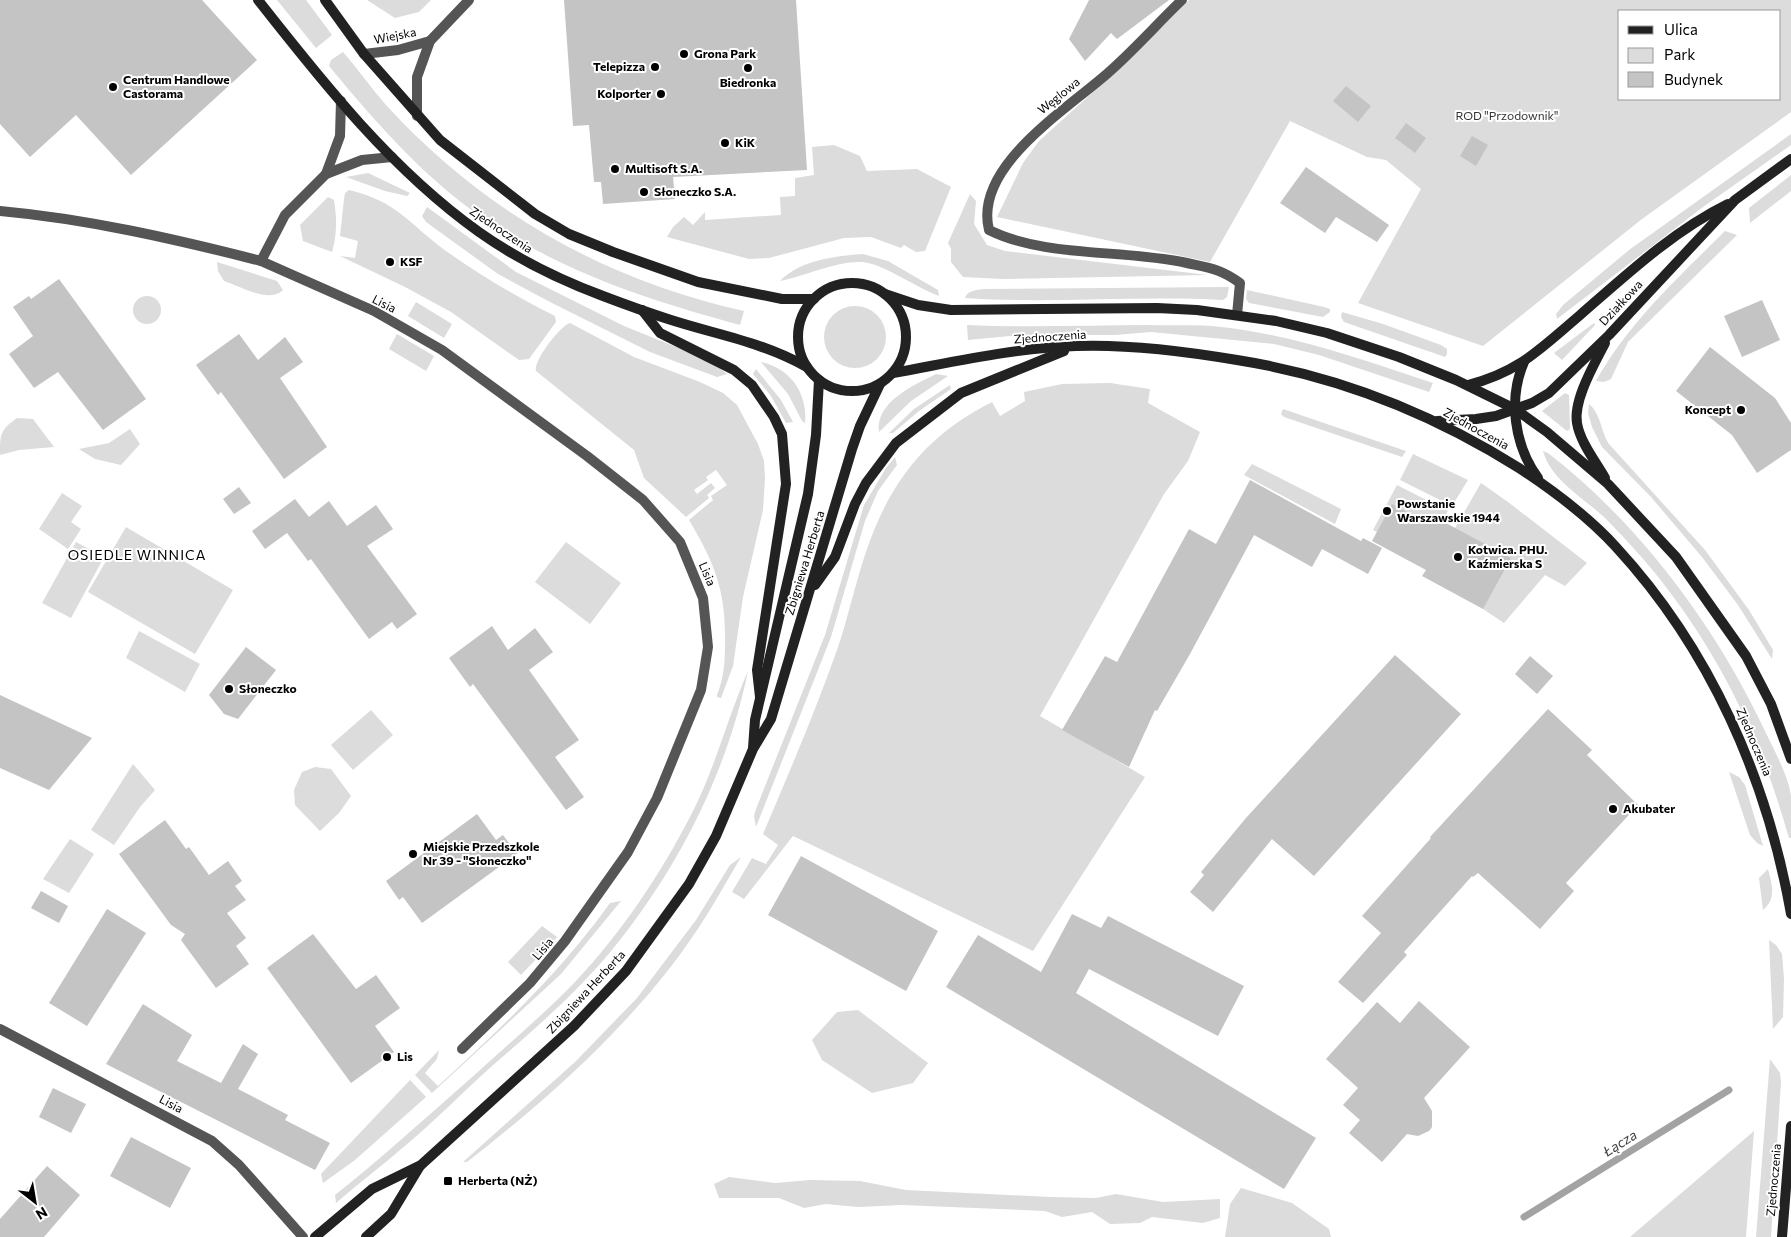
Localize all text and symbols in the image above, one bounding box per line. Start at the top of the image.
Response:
legend [1618,10,1781,100]
text: Ulica [1664,20,1698,38]
street label: Wiejska [372,24,417,46]
text: Park [1664,45,1695,63]
place label: Grona Park [694,46,756,60]
marker: Grona Park [678,48,690,60]
place label: Telepizza [593,59,645,73]
marker: Telepizza [649,61,661,73]
marker: Biedronka [742,62,754,74]
text: Budynek [1664,70,1723,88]
place label: Centrum Handlowe Castorama [123,72,230,100]
street label: Węglowa [1035,74,1082,116]
place label: Biedronka [720,75,776,89]
marker: Centrum Handlowe Castorama [107,81,119,93]
place label: Kolporter [597,86,651,100]
marker: Kolporter [655,88,667,100]
park label: ROD "Przodownik" [1455,108,1559,122]
place label: KiK [735,135,756,149]
marker: KiK [719,137,731,149]
place label: Multisoft S.A. [625,161,702,175]
marker: Multisoft S.A. [609,163,621,175]
place label: Słoneczko S.A. [654,184,736,198]
marker: Słoneczko S.A. [638,186,650,198]
street label: Zjednoczenia [467,203,536,255]
place label: KSF [400,254,423,268]
marker: KSF [384,256,396,268]
street label: Działkowa [1596,277,1645,328]
street label: Lisia [370,291,399,315]
street label: Zjednoczenia [1013,326,1087,346]
place label: Koncept [1685,402,1731,416]
street label: Zjednoczenia [1441,404,1512,452]
marker: Koncept [1735,404,1747,416]
place label: Powstanie Warszawskie 1944 [1397,496,1500,524]
marker: Powstanie Warszawskie 1944 [1381,505,1393,517]
street label: Zbigniewa Herberta [781,509,827,617]
place label: Kotwica. PHU. Kaźmierska S [1468,542,1547,570]
district label: OSIEDLE WINNICA [68,546,206,563]
marker: Kotwica. PHU. Kaźmierska S [1452,551,1464,563]
street label: Lisia [697,559,719,588]
place label: Słoneczko [239,681,297,695]
marker: Słoneczko [223,683,235,695]
street label: Zjednoczenia [1734,705,1776,778]
place label: Akubater [1623,801,1675,815]
marker: Akubater [1607,803,1619,815]
place label: Miejskie Przedszkole Nr 39 - "Słoneczko" [423,839,539,867]
marker: Miejskie Przedszkole Nr 39 - "Słoneczko" [407,848,419,860]
street label: Lisia [529,934,556,962]
street label: Zbigniewa Herberta [543,947,627,1036]
place label: Lis [397,1049,413,1063]
marker: Lis [381,1051,393,1063]
street label: Lisia [157,1091,186,1115]
water label: Łącza [1600,1126,1640,1159]
street label: Zjednoczenia [1763,1143,1783,1217]
place label: Herberta (NŻ) [458,1173,538,1187]
marker: Herberta (NŻ) [442,1175,454,1187]
north arrow [10,1177,60,1227]
text: N [33,1204,51,1224]

